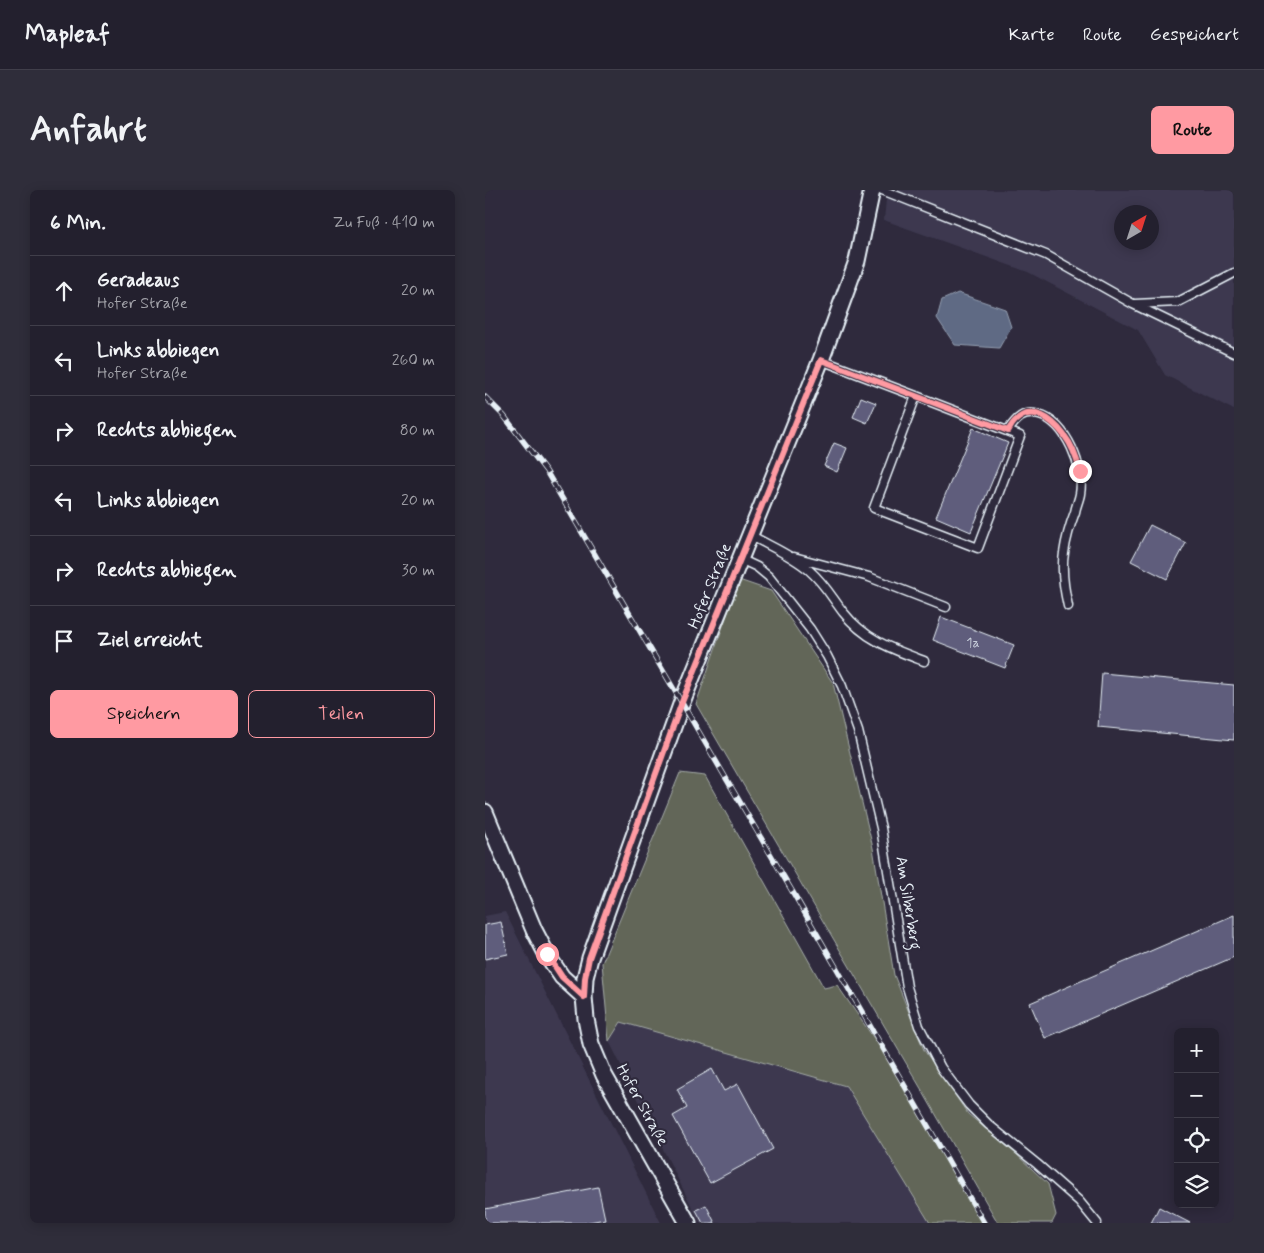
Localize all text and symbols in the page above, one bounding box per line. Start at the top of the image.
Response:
text: Mapleaf [25,19,110,50]
text: Karte [1009,23,1055,47]
text: Route [1083,23,1122,47]
text: Gespeichert [1150,23,1239,47]
button: Route [1151,106,1234,154]
text: Anfahrt [30,107,147,153]
north arrow [1114,205,1159,250]
text: 6 Min. [50,209,106,237]
text: Zu Fuß · 410 m [333,212,435,233]
text: Geradeaus [97,268,179,293]
icon: ahead [50,277,78,305]
text: 20 m [401,280,435,301]
text: Hofer Straße [97,293,188,314]
text: Links abbiegen [97,338,219,363]
icon: left [50,347,78,375]
text: 260 m [392,350,435,371]
text: Hofer Straße [97,363,188,384]
icon: right [50,417,78,445]
text: Rechts abbiegen [97,418,236,443]
text: 80 m [400,420,435,441]
route end [1069,460,1092,483]
icon: left [50,487,78,515]
text: Links abbiegen [97,488,219,513]
text: 20 m [401,490,435,511]
street label: Hofer Straße [683,540,737,632]
icon: right [50,557,78,585]
text: Rechts abbiegen [97,558,236,583]
text: 30 m [402,560,435,581]
icon: arrive [50,627,78,655]
text: Ziel erreicht [97,628,202,653]
house number: 1a [966,634,980,652]
button: Speichern [50,690,238,738]
button: Teilen [248,690,435,738]
street label: Am Silberberg [889,855,926,951]
route start [536,943,559,966]
map controls [1174,1028,1219,1208]
button: + [1174,1028,1219,1073]
street label: Hofer Straße [611,1060,673,1150]
button: − [1174,1073,1219,1118]
button: locate [1174,1118,1219,1163]
button: layers [1174,1163,1219,1208]

